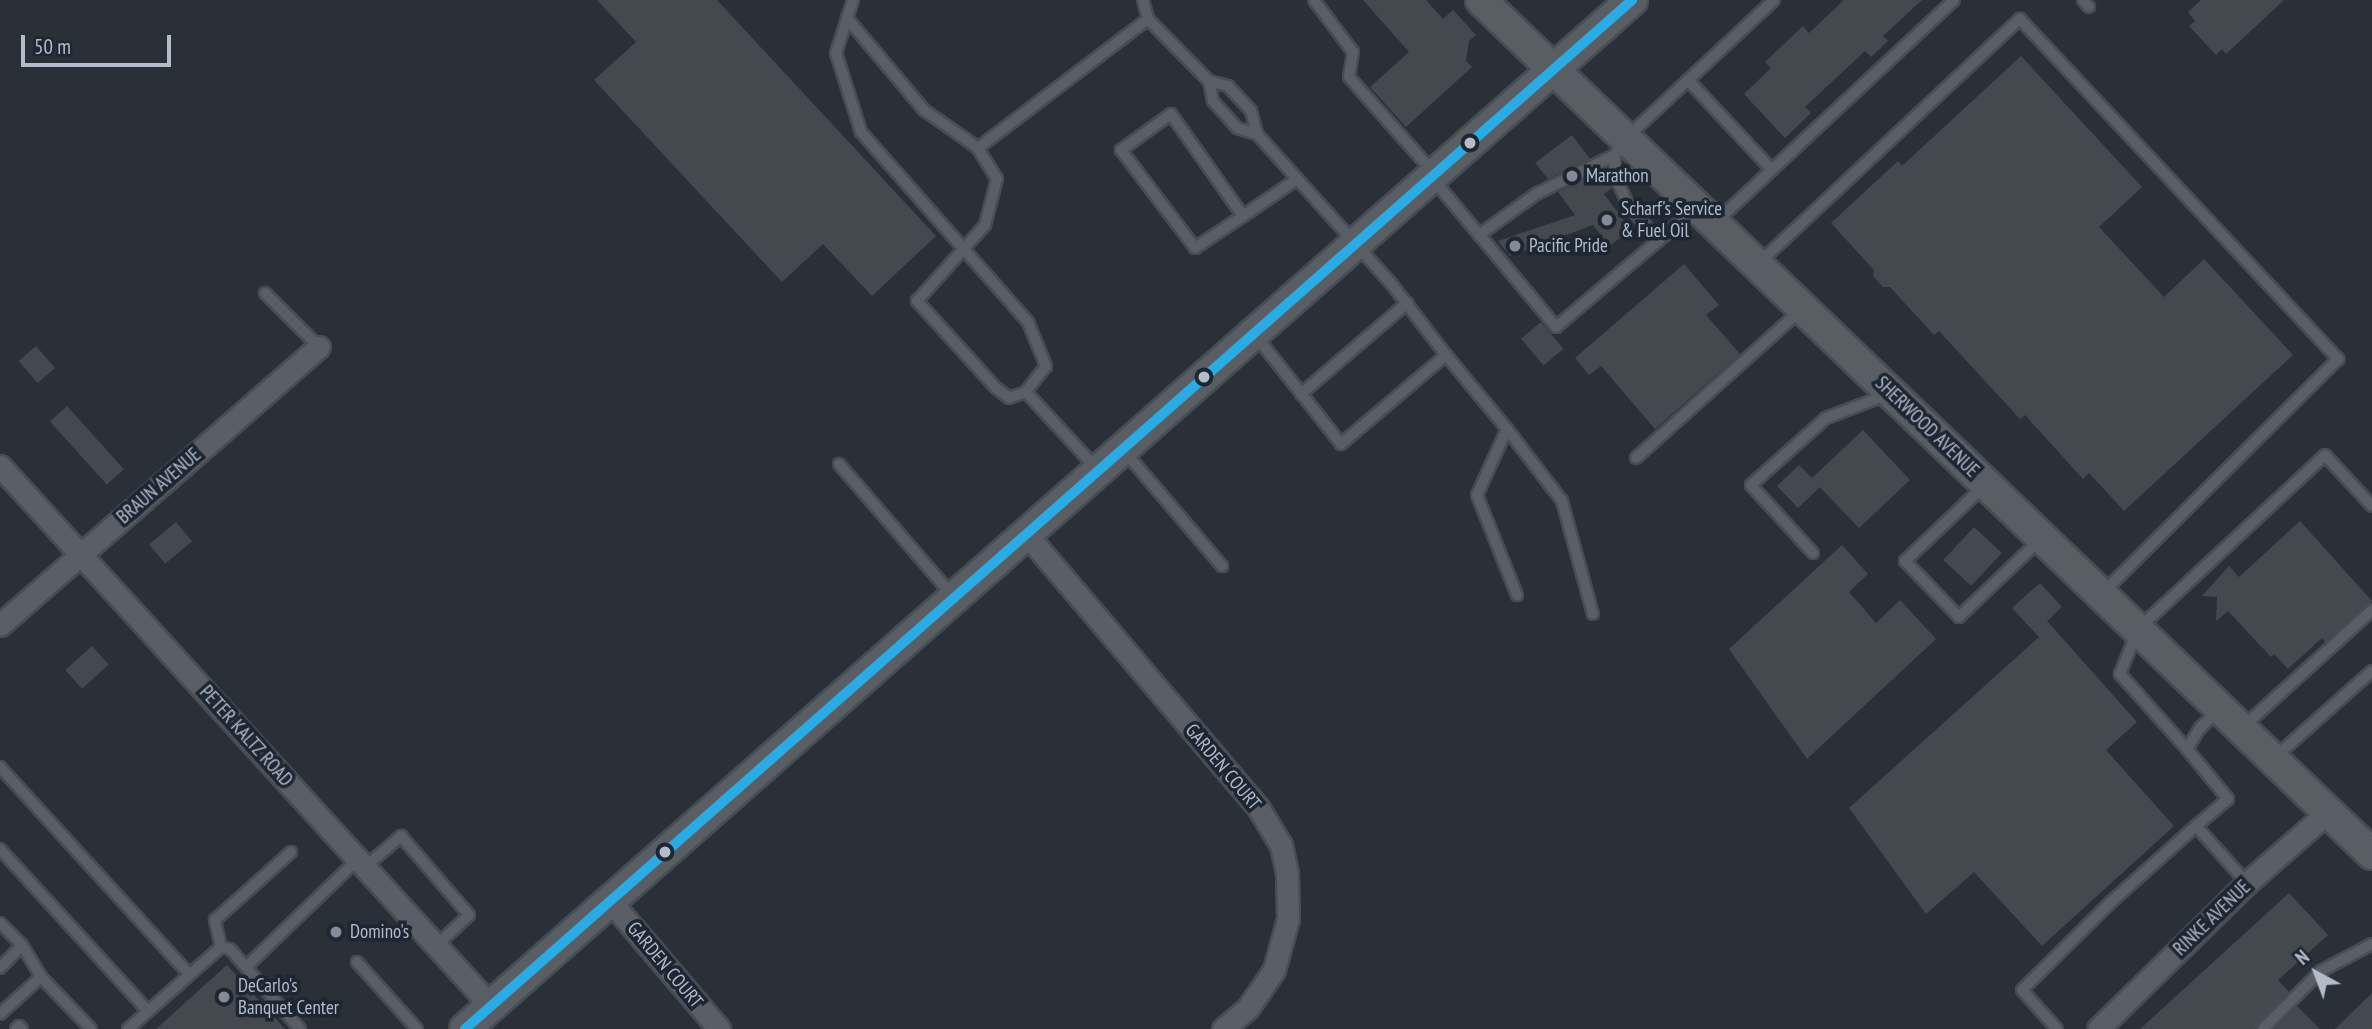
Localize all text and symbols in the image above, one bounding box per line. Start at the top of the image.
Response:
scale bar [24,21,175,65]
text: 50 m [34,33,71,60]
unlabelled marker [1463,136,1477,150]
place label: Marathon [1586,165,1649,187]
marker: Marathon [1564,168,1580,184]
place label: Scharf's Service & Fuel Oil [1621,198,1722,242]
marker: Scharf's Service & Fuel Oil [1599,212,1615,228]
place label: Pacific Pride [1529,235,1608,257]
marker: Pacific Pride [1507,238,1523,254]
unlabelled marker [1197,370,1211,384]
street label: SHERWOOD AVENUE [1870,372,1984,482]
street label: BRAUN AVENUE [112,443,206,529]
street label: PETER KALTZ ROAD [195,681,297,791]
street label: GARDEN COURT [1180,719,1266,815]
unlabelled marker [658,845,672,859]
street label: RINKE AVENUE [2169,875,2255,961]
street label: GARDEN COURT [622,917,708,1013]
place label: Domino's [350,921,409,943]
marker: Domino's [328,924,344,940]
north arrow [2281,938,2351,1008]
text: N [2290,945,2314,970]
place label: DeCarlo's Banquet Center [238,975,339,1019]
marker: DeCarlo's Banquet Center [216,989,232,1005]

